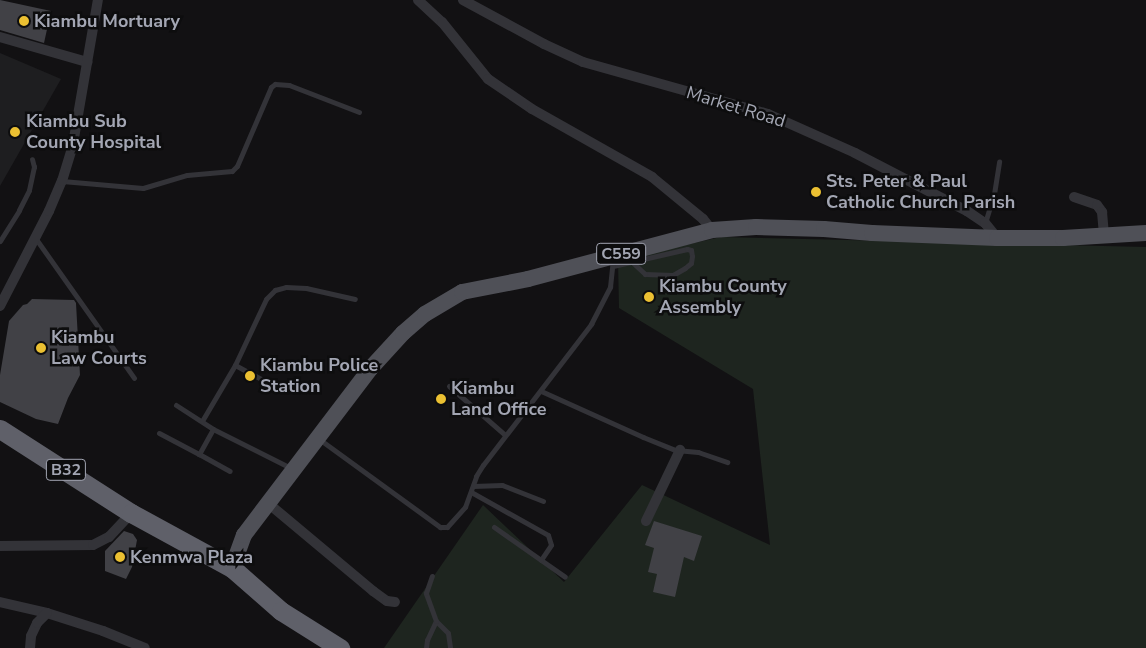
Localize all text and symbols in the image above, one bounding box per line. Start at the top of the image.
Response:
place label: Kiambu Mortuary [34,10,180,32]
marker: Kiambu Mortuary [18,15,30,27]
street label: Market Road [684,82,788,132]
place label: Kiambu Sub County Hospital [26,111,161,154]
marker: Kiambu Sub County Hospital [8,125,22,139]
place label: Sts. Peter & Paul Catholic Church Parish [826,171,1015,213]
marker: Sts. Peter & Paul Catholic Church Parish [810,186,822,198]
road number: C559 [596,240,646,268]
place label: Kiambu County Assembly [659,276,787,318]
marker: Kiambu County Assembly [643,291,655,303]
place label: Kiambu Law Courts [51,327,147,369]
marker: Kiambu Law Courts [35,342,47,354]
place label: Kiambu Police Station [260,355,378,398]
marker: Kiambu Police Station [244,370,256,382]
place label: Kiambu Land Office [451,378,546,420]
marker: Kiambu Land Office [435,393,447,405]
road number: B32 [45,456,87,484]
place label: Kenmwa Plaza [130,546,253,568]
marker: Kenmwa Plaza [114,551,126,563]

